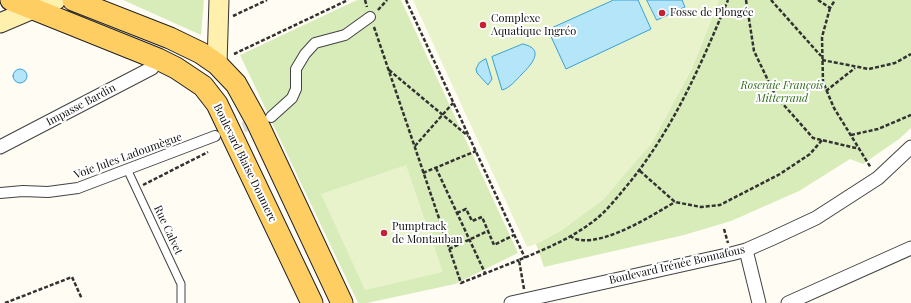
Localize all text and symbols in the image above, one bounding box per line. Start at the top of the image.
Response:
place label: Fosse de Plongée [670,6,754,20]
marker: Fosse de Plongée [657,8,667,18]
place label: Complexe Aquatique Ingréo [491,12,576,38]
marker: Complexe Aquatique Ingréo [478,20,488,30]
park label: Roseraie François Mitterrand [740,79,824,105]
street label: Impasse Bardin [44,81,118,129]
street label: Boulevard Blaise Doumerc [211,102,279,224]
street label: Voie Jules Ladoumègue [72,130,184,182]
street label: Rue Calvet [151,203,185,257]
place label: Pumptrack de Montauban [392,220,463,246]
marker: Pumptrack de Montauban [379,228,389,238]
street label: Boulevard Irénée Bonnafous [608,243,746,287]

